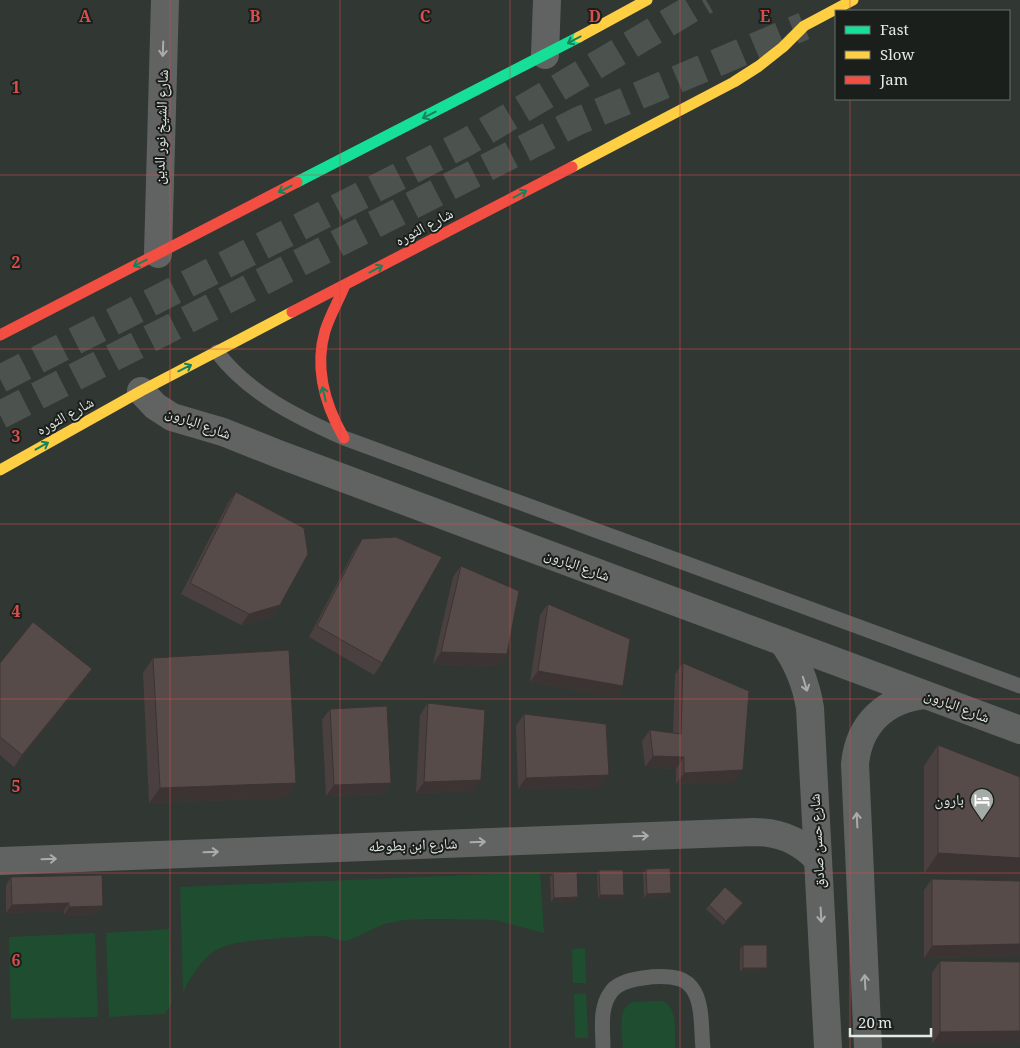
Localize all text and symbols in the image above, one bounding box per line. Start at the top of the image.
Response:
text: A [79,5,92,32]
text: B [249,5,261,32]
text: C [420,5,431,32]
text: D [589,5,601,32]
text: E [760,5,770,32]
legend [835,10,1010,100]
text: Fast [880,19,909,45]
one-way arrow [566,35,581,45]
one-way arrow [159,40,168,56]
text: Slow [880,44,914,70]
street label: شارع الشيخ نور الدين [148,69,178,185]
text: Jam [879,69,908,95]
text: 1 [12,76,21,103]
one-way arrow [422,110,437,120]
one-way arrow [278,185,293,194]
one-way arrow [512,189,527,198]
street label: شارع الثوره [391,202,459,255]
text: 2 [12,251,21,278]
one-way arrow [133,259,148,268]
one-way arrow [368,264,383,273]
one-way arrow [178,363,193,373]
one-way arrow [319,387,328,403]
street label: شارع الثوره [32,391,100,444]
street label: شارع البارون [161,401,234,449]
text: 3 [12,425,21,452]
one-way arrow [35,440,49,450]
street label: شارع البارون [540,543,613,591]
text: 4 [12,600,21,627]
one-way arrow [800,676,810,692]
street label: شارع البارون [920,683,993,732]
text: 5 [12,775,21,802]
hotel icon: بارون [969,787,995,821]
place label: بارون [934,789,964,815]
street label: شارع حسن صادق [804,793,834,889]
one-way arrow [853,812,862,828]
one-way arrow [632,831,649,841]
street label: شارع ابن بطوطه [368,832,458,862]
one-way arrow [470,837,486,847]
one-way arrow [203,848,219,857]
one-way arrow [40,854,56,863]
one-way arrow [817,907,826,923]
text: 6 [12,949,21,976]
one-way arrow [861,974,870,990]
scale bar [850,1006,931,1038]
text: 20 m [858,1012,892,1038]

